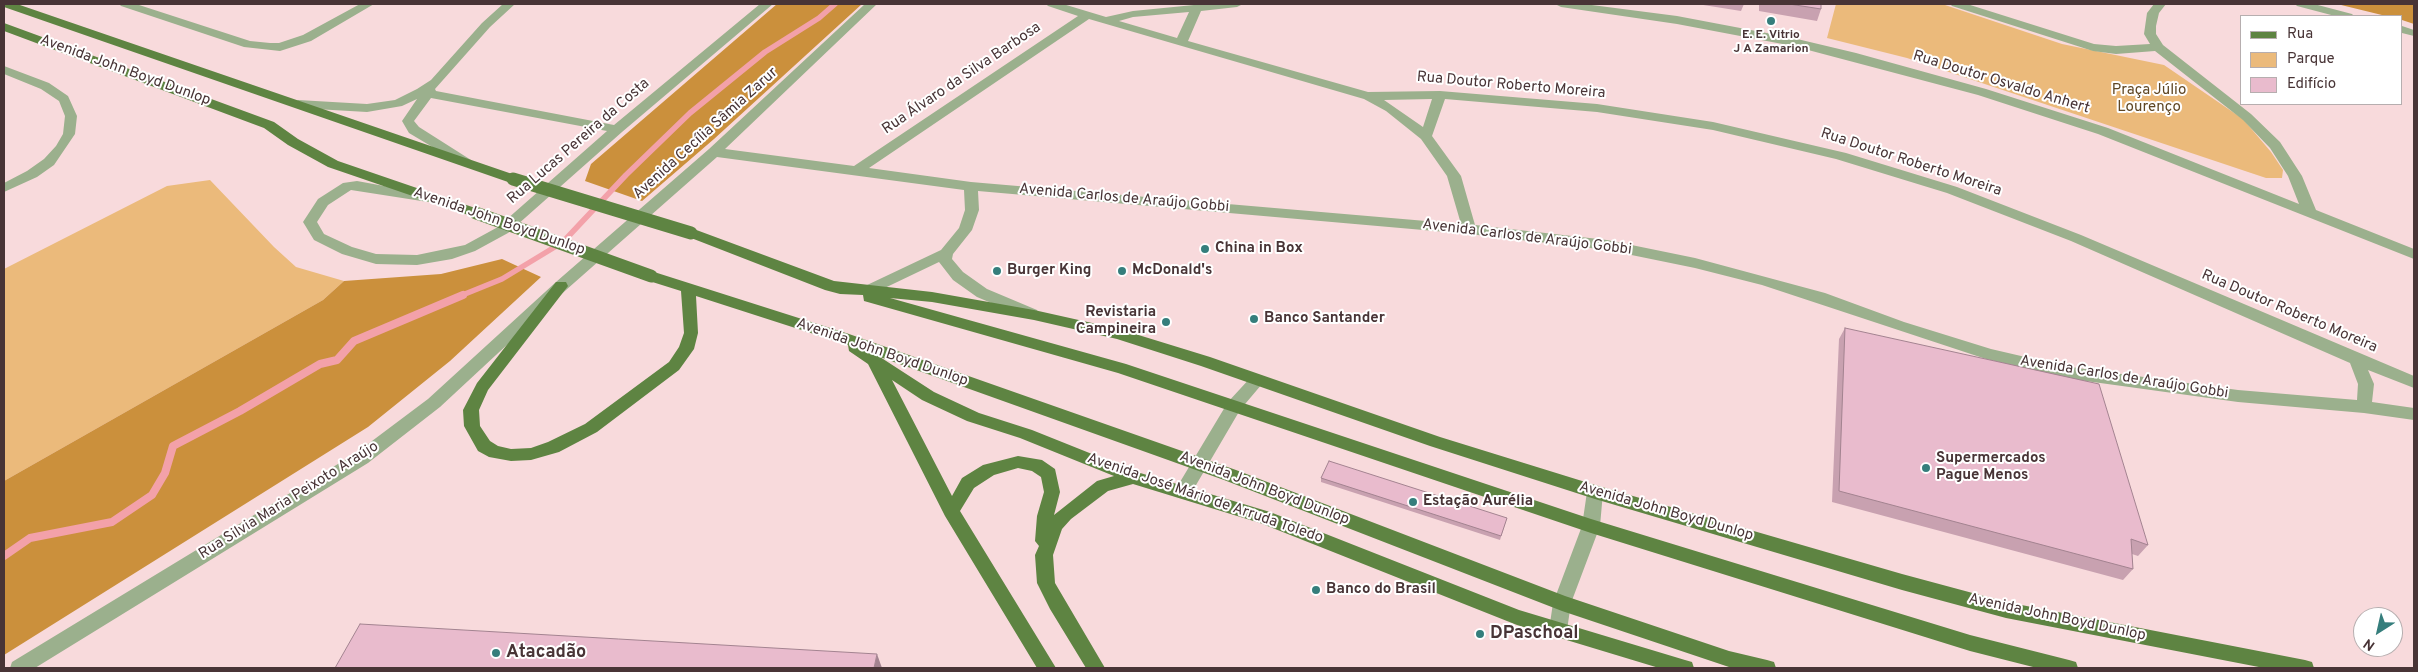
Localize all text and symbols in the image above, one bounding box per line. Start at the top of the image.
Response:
marker: E. E. Vitrio J A Zamarion [1765,15,1777,27]
legend [2240,15,2403,105]
street label: Rua Álvaro da Silva Barbosa [879,19,1045,139]
text: Rua [2287,25,2313,44]
place label: E. E. Vitrio J A Zamarion [1733,29,1809,57]
street label: Avenida John Boyd Dunlop [37,32,213,110]
street label: Rua Doutor Osvaldo Anhert [1910,48,2092,118]
text: Parque [2287,50,2335,69]
street label: Avenida Cecília Sâmia Zarur [630,64,782,204]
street label: Rua Doutor Roberto Moreira [1416,69,1606,103]
street label: Rua Lucas Pereira da Costa [504,75,654,209]
text: Edifício [2287,75,2336,94]
park label: Praça Júlio Lourenço [2112,82,2186,117]
street label: Rua Doutor Roberto Moreira [1818,125,2004,201]
street label: Avenida Carlos de Araújo Gobbi [1018,181,1230,217]
street label: Avenida John Boyd Dunlop [411,184,587,260]
street label: Avenida Carlos de Araújo Gobbi [1421,216,1633,260]
place label: China in Box [1215,240,1303,258]
marker: China in Box [1199,243,1211,255]
place label: Burger King [1007,262,1092,280]
place label: McDonald's [1132,262,1212,280]
marker: Burger King [991,265,1003,277]
marker: McDonald's [1116,265,1128,277]
street label: Rua Doutor Roberto Moreira [2198,267,2380,357]
place label: Revistaria Campineira [1076,304,1156,339]
place label: Banco Santander [1264,310,1385,328]
marker: Banco Santander [1248,313,1260,325]
street label: Avenida John Boyd Dunlop [794,315,970,391]
marker: Revistaria Campineira [1160,316,1172,328]
street label: Avenida Carlos de Araújo Gobbi [2019,353,2229,403]
street label: Rua Silvia Maria Peixoto Araújo [196,438,382,564]
street label: Avenida John Boyd Dunlop [1177,448,1351,530]
street label: Avenida José Mário de Arruda Toledo [1085,450,1325,548]
place label: Supermercados Pague Menos [1936,450,2046,485]
marker: Supermercados Pague Menos [1920,462,1932,474]
street label: Avenida John Boyd Dunlop [1577,478,1755,546]
place label: Estação Aurélia [1423,493,1533,511]
marker: Estação Aurélia [1407,496,1419,508]
place label: Banco do Brasil [1326,581,1436,599]
marker: Banco do Brasil [1310,584,1322,596]
street label: Avenida John Boyd Dunlop [1967,590,2147,646]
north arrow [2353,607,2403,657]
place label: DPaschoal [1490,623,1579,645]
marker: DPaschoal [1474,628,1486,640]
text: N [2361,634,2379,654]
place label: Atacadão [506,642,586,664]
marker: Atacadão [490,647,502,659]

